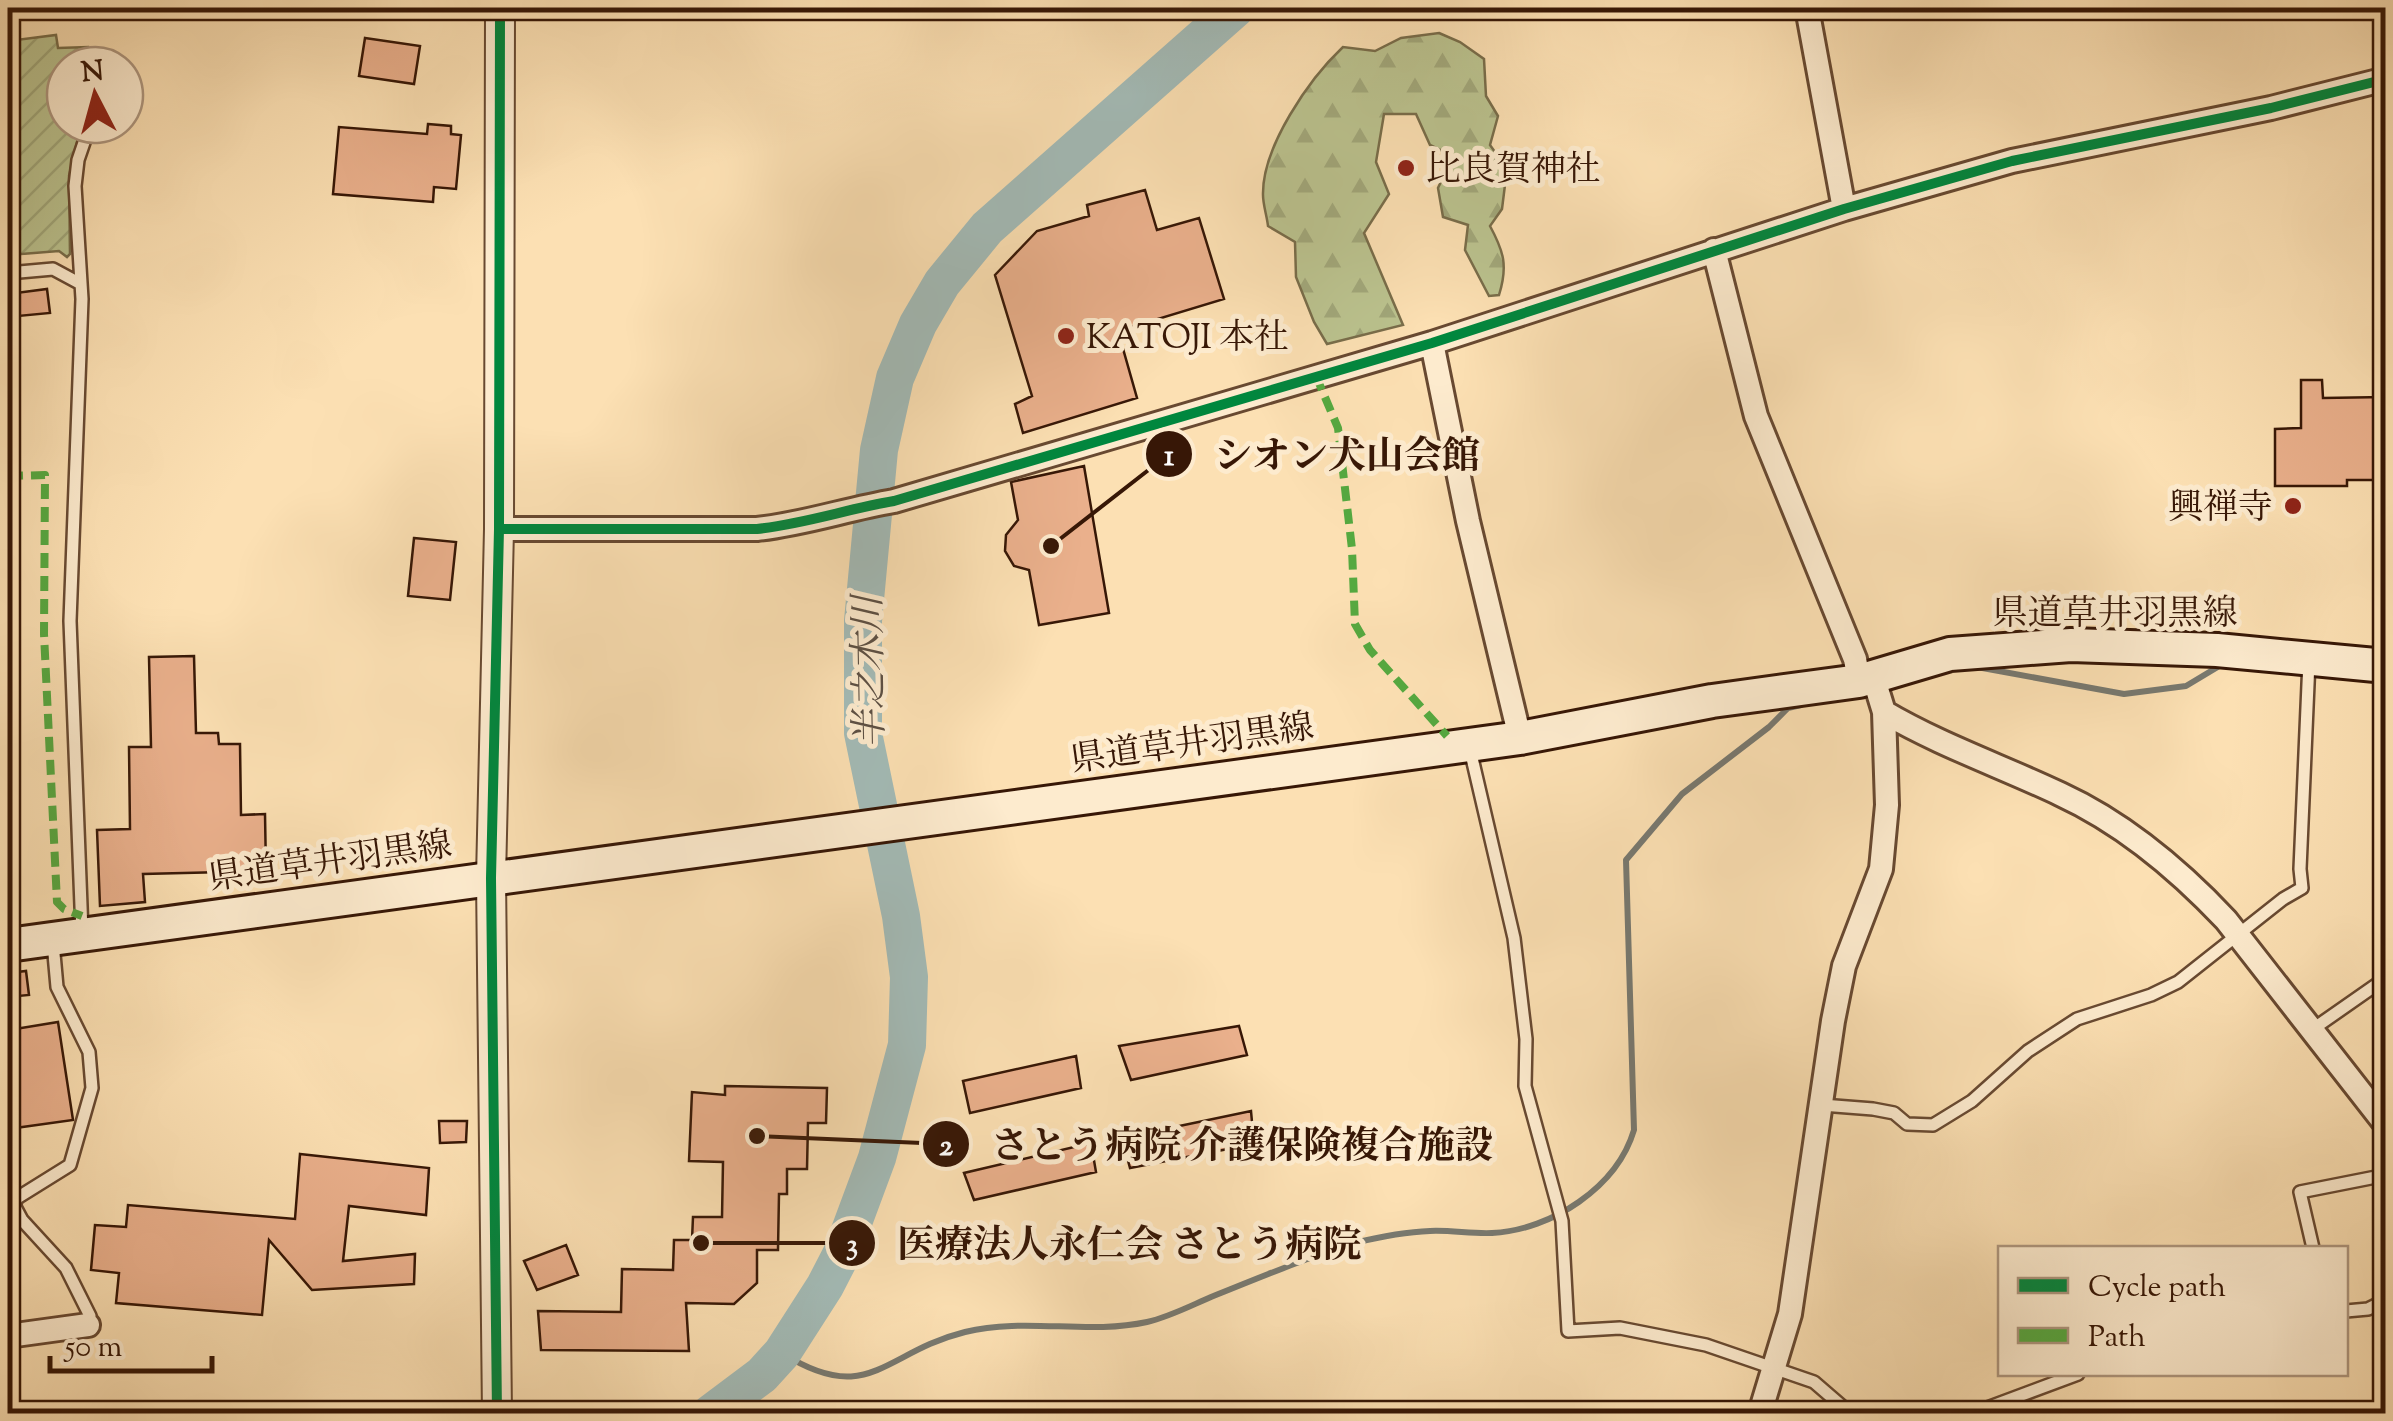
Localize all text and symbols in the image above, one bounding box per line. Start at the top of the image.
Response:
north arrow [45,45,145,145]
text: N [79,52,106,94]
place label: 比良賀神社 [1426,146,1601,197]
marker: 比良賀神社 [1395,157,1417,179]
place label: KATOJI 本社 [1086,314,1289,365]
marker: KATOJI 本社 [1055,325,1077,347]
callout: シオン犬山会館 [1144,420,1500,488]
text: シオン犬山会館 [1214,432,1480,486]
text: 1 [1164,436,1175,479]
place label: 興禅寺 [2168,484,2273,535]
marker: 興禅寺 [2282,495,2304,517]
street label: 県道草井羽黒線 [1992,590,2238,641]
water label: 半之木川 [844,591,900,748]
street label: 県道草井羽黒線 [1068,703,1317,788]
street label: 県道草井羽黒線 [206,821,455,906]
callout: さとう病院 介護保険複合施設 [921,1110,1513,1178]
text: さとう病院 介護保険複合施設 [991,1122,1493,1176]
text: 2 [939,1126,953,1169]
callout: 医療法人永仁会 さとう病院 [827,1209,1381,1277]
text: 医療法人永仁会 さとう病院 [897,1221,1361,1275]
text: 3 [846,1225,858,1268]
legend [1998,1246,2348,1376]
text: Cycle path [2088,1267,2226,1310]
scale bar [50,1311,212,1373]
text: Path [2088,1317,2146,1360]
text: 50 m [63,1327,123,1370]

